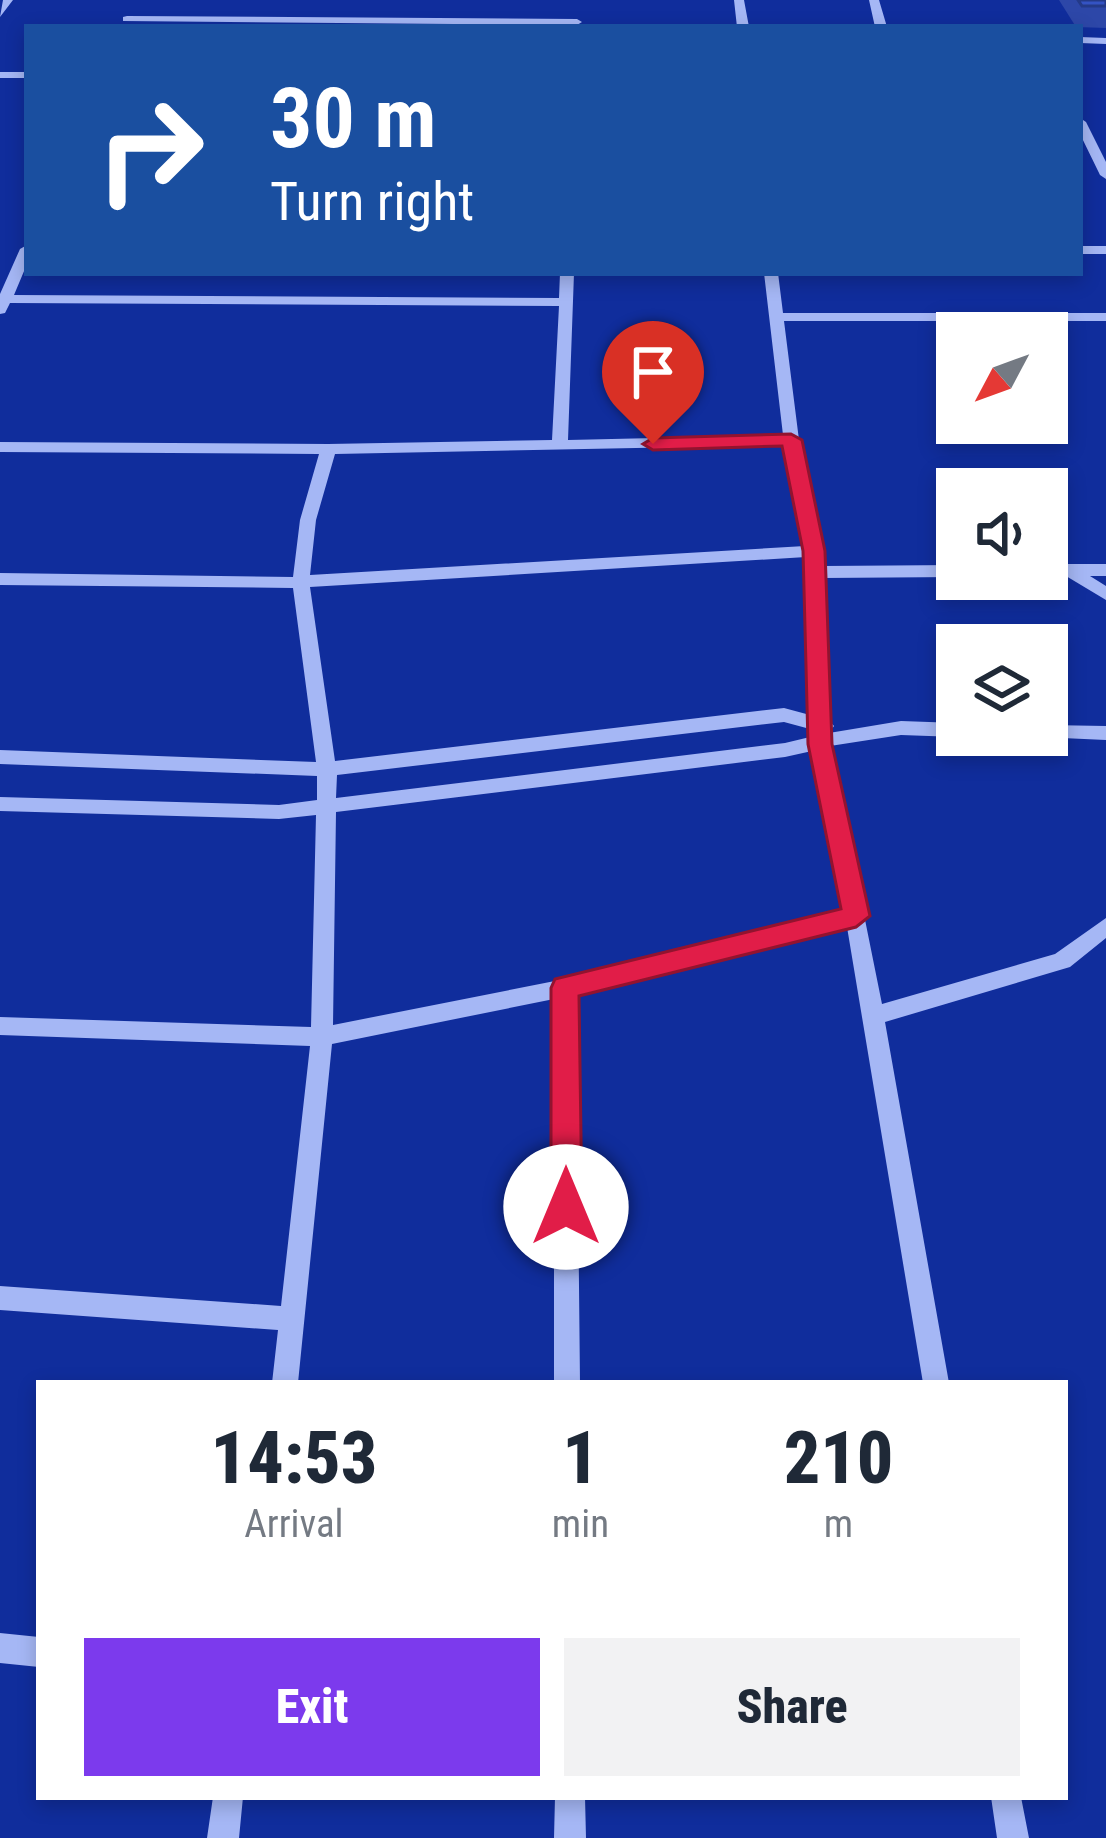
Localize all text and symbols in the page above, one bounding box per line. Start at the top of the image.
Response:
text: 30 m [270,69,437,168]
icon: right [72,72,228,228]
text: Turn right [270,170,474,233]
north arrow [936,312,1068,444]
map controls [936,312,1068,756]
pin [602,321,704,444]
icon: arrive [620,339,686,405]
button: sound [936,468,1068,600]
button: layers [936,624,1068,756]
position arrow [503,1144,629,1270]
text: 14:53 [211,1416,377,1501]
text: 1 [562,1416,599,1501]
text: 210 [784,1416,893,1501]
text: Arrival [244,1501,344,1547]
text: min [552,1501,609,1547]
text: m [824,1501,853,1547]
button: Exit [84,1638,540,1776]
button: Share [564,1638,1020,1776]

